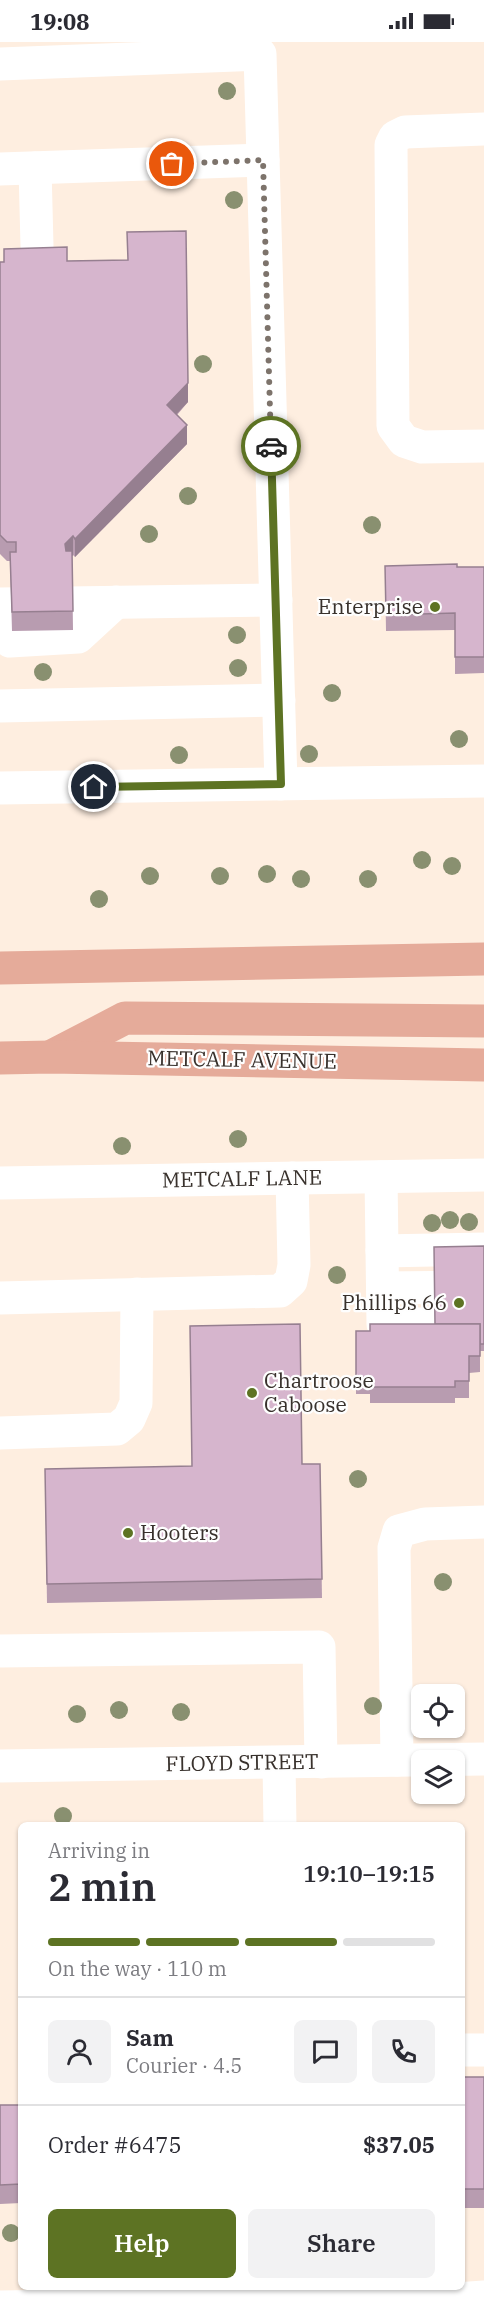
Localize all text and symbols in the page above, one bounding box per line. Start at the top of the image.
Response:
text: 19:08 [30,7,89,36]
pin [146,138,197,189]
icon: bag [155,147,188,180]
courier [241,416,301,476]
icon: car [255,430,288,463]
place label: Enterprise [318,592,423,620]
marker: Enterprise [428,600,442,614]
pin [68,761,119,812]
icon: home [77,770,110,803]
street label: METCALF AVENUE [147,1043,337,1075]
street label: METCALF LANE [162,1163,322,1193]
place label: Phillips 66 [342,1288,447,1316]
marker: Phillips 66 [452,1296,466,1310]
place label: Chartroose Caboose [264,1366,374,1418]
marker: Chartroose Caboose [245,1386,259,1400]
place label: Hooters [140,1518,219,1546]
marker: Hooters [121,1526,135,1540]
map controls [411,1684,465,1804]
button: locate [411,1684,465,1738]
street label: FLOYD STREET [165,1747,319,1777]
button: layers [411,1750,465,1804]
text: Arriving in [48,1837,150,1864]
text: 19:10–19:15 [303,1859,435,1888]
text: 2 min [48,1861,156,1912]
text: On the way · 110 m [48,1955,227,1982]
button: person [48,2020,111,2083]
button: chat [294,2020,357,2083]
button: phone [372,2020,435,2083]
text: Sam [126,2023,174,2052]
text: Courier · 4.5 [126,2052,242,2079]
text: Order #6475 [48,2130,182,2159]
text: $37.05 [363,2130,435,2159]
button: Help [48,2209,236,2278]
button: Share [248,2209,435,2278]

